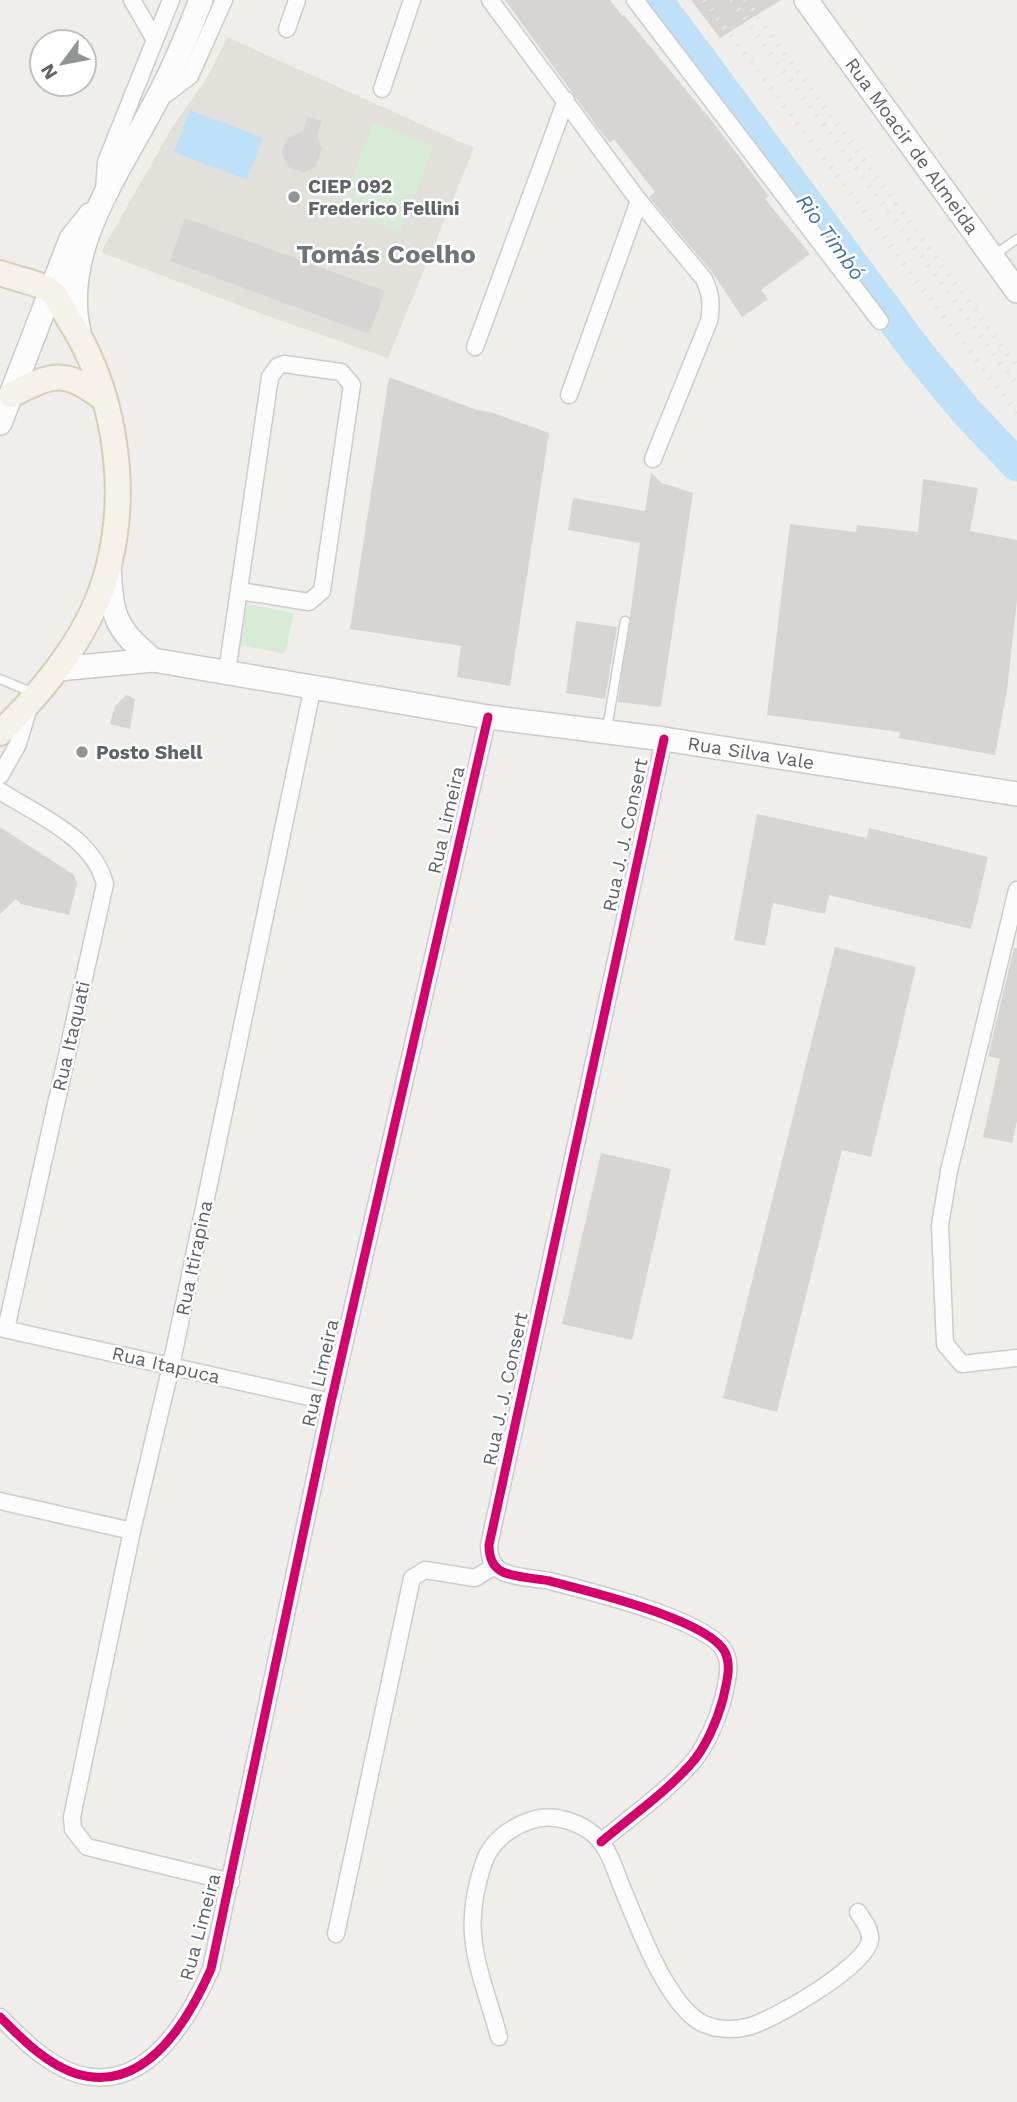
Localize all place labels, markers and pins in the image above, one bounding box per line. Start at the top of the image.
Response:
place label: CIEP 092 Frederico Fellini [308,175,460,220]
marker: CIEP 092 Frederico Fellini [286,189,302,205]
place label: Posto Shell [96,741,203,764]
marker: Posto Shell [74,744,90,760]

